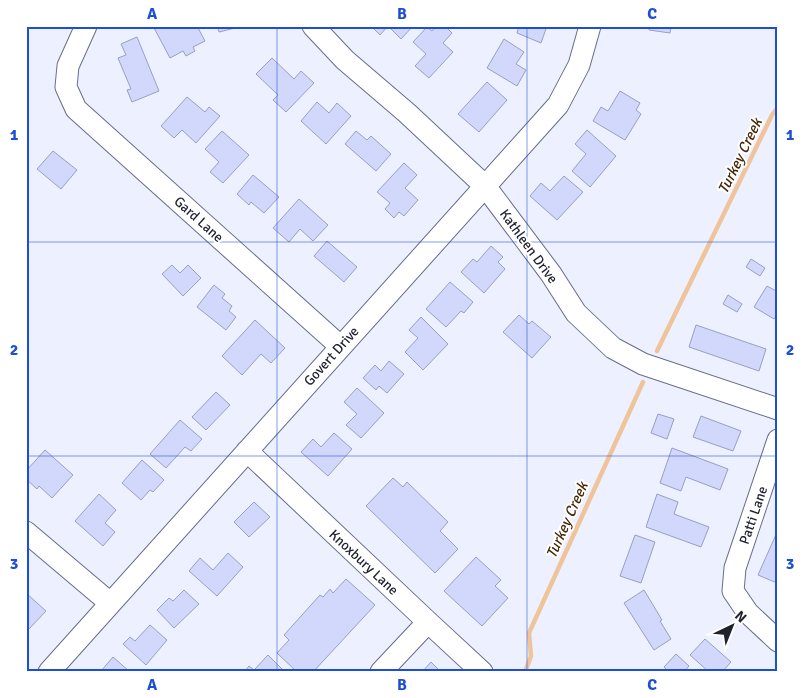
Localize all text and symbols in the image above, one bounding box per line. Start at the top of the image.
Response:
text: A [147,4,158,24]
text: B [397,4,407,24]
text: C [647,4,657,24]
water label: Turkey Creek [714,114,767,197]
text: 1 [10,125,19,145]
text: 1 [786,125,795,145]
street label: Gard Lane [170,193,227,246]
street label: Kathleen Drive [496,206,561,287]
street label: Govert Drive [300,323,362,390]
text: 2 [10,340,18,360]
text: 2 [786,340,794,360]
water label: Turkey Creek [542,478,592,561]
street label: Patti Lane [736,484,771,546]
street label: Knoxbury Lane [325,526,402,599]
text: 3 [10,554,18,574]
text: 3 [786,554,794,574]
north arrow [706,600,756,650]
text: N [731,607,750,626]
text: A [147,675,158,695]
text: B [397,675,407,695]
text: C [647,675,657,695]

